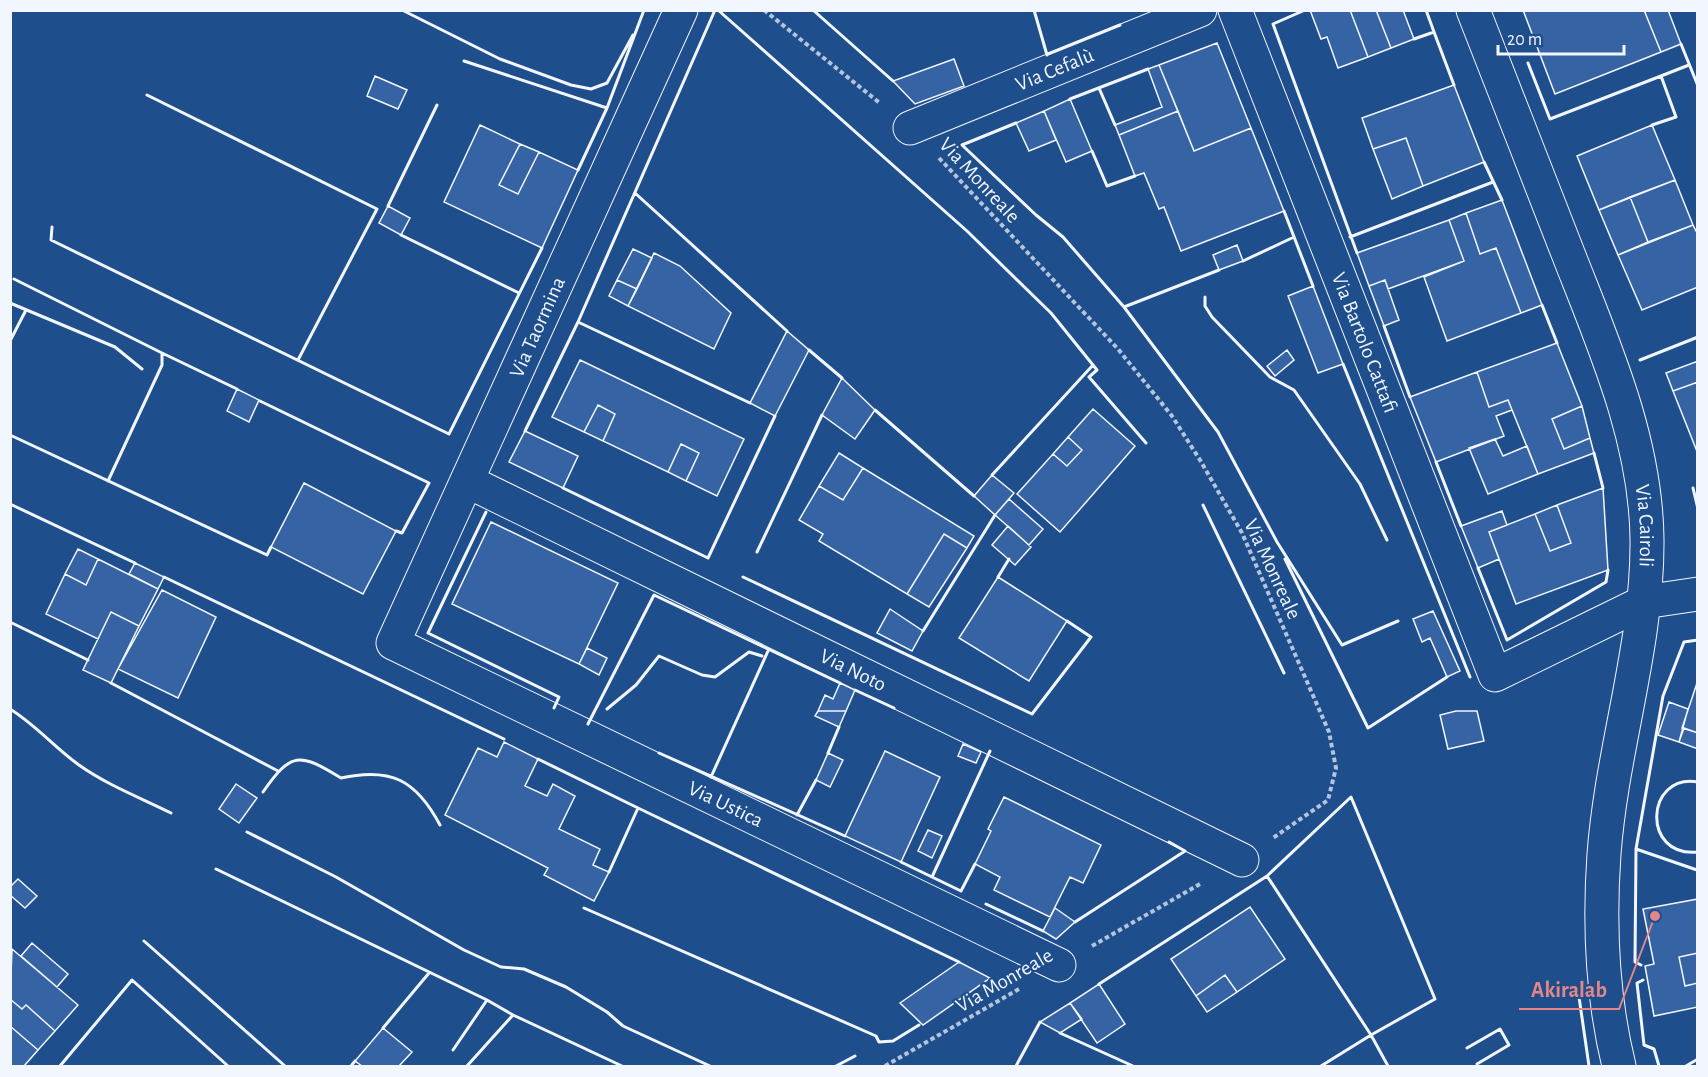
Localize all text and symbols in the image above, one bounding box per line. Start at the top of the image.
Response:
scale bar [1498,18,1624,56]
text: 20 m [1507,31,1542,49]
street label: Via Cefalù [1013,44,1097,95]
street label: Via Monreale [935,134,1024,227]
street label: Via Bartolo Cattafi [1328,270,1401,416]
street label: Via Taormina [506,273,569,381]
street label: Via Cairoli [1632,483,1657,568]
street label: Via Monreale [1240,516,1305,623]
street label: Via Noto [817,645,890,695]
street label: Via Ustica [685,777,767,831]
street label: Via Monreale [952,944,1056,1017]
callout: Akiralab [1519,969,1619,1009]
text: Akiralab [1531,979,1607,1001]

